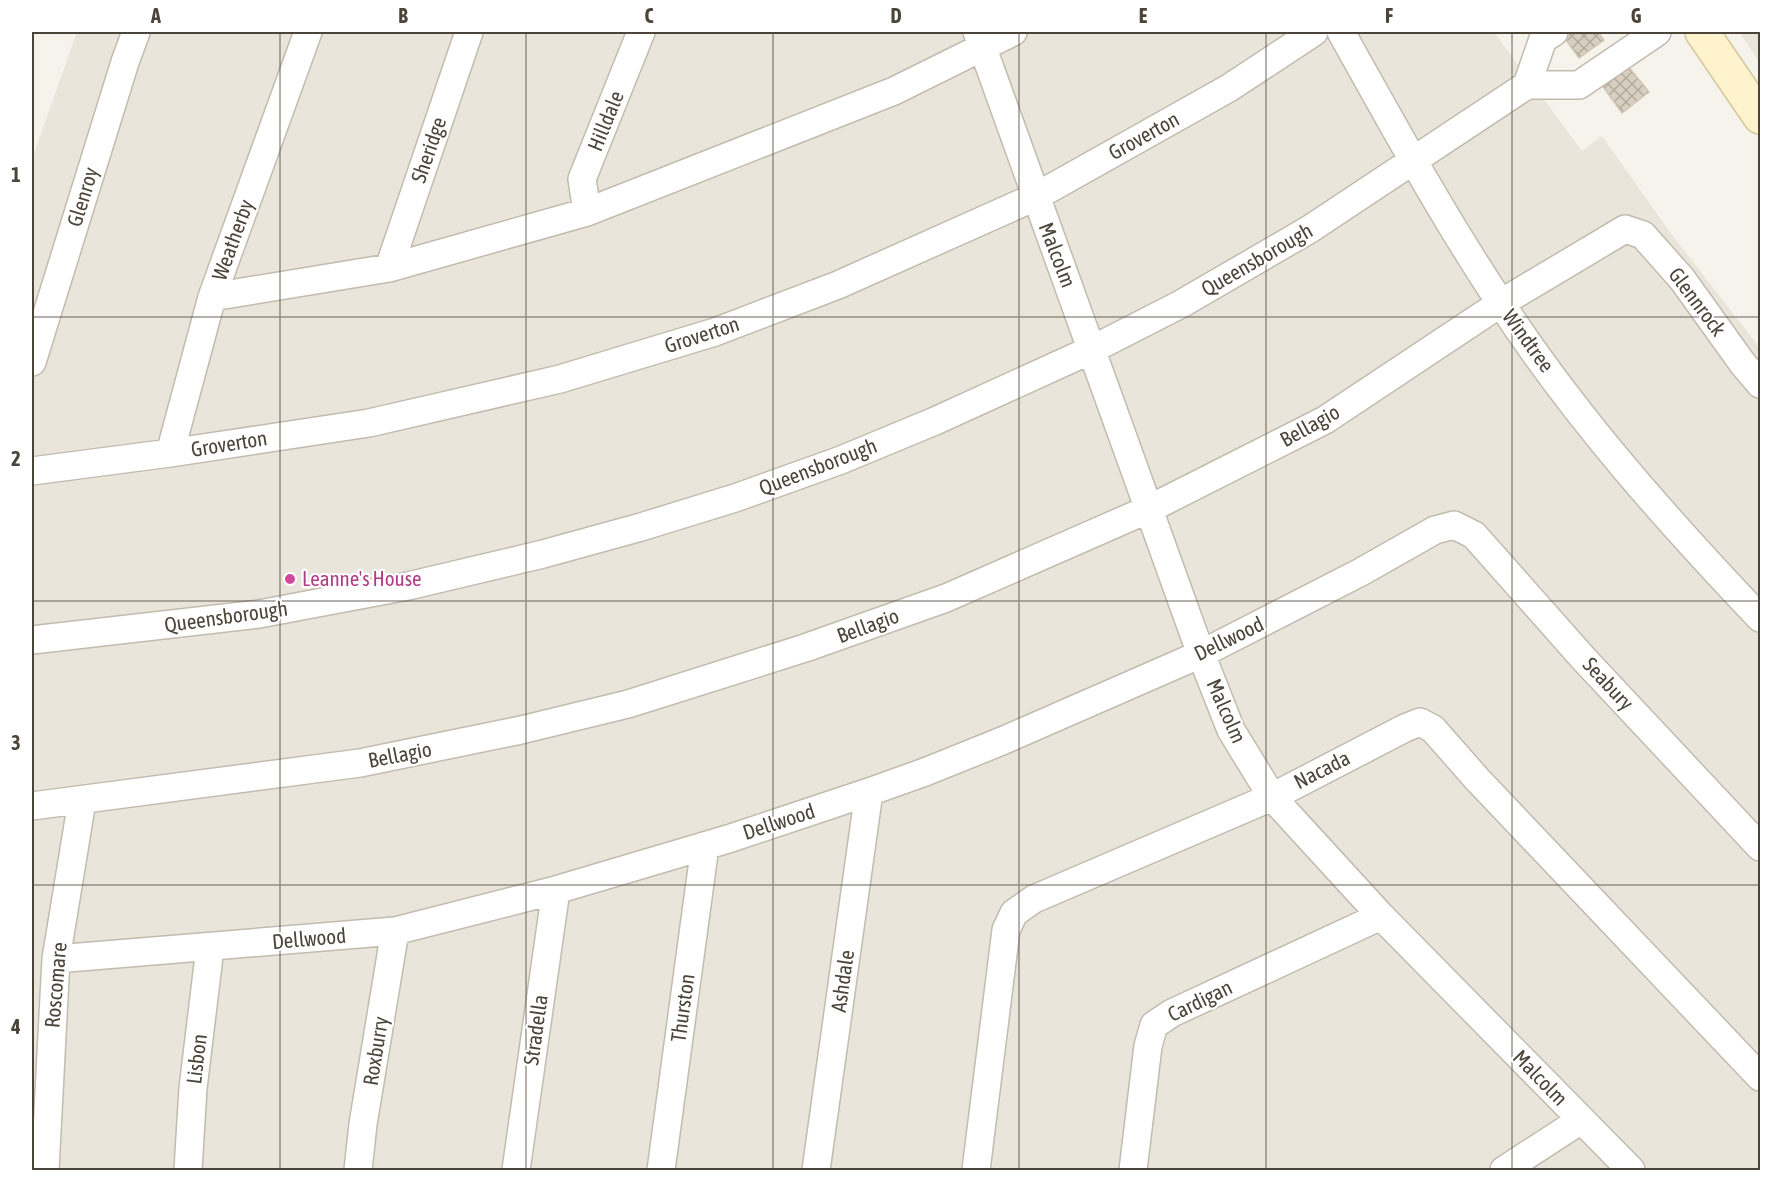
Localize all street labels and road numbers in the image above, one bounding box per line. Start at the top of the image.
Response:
street label: Hilldale [582,87,628,154]
street label: Groverton [1104,106,1183,164]
street label: Sheridge [406,114,450,186]
street label: Glenroy [62,164,102,229]
street label: Weatherby [206,196,258,283]
street label: Queensborough [1197,218,1316,301]
street label: Malcolm [1035,219,1081,290]
street label: Glennrock [1664,262,1731,340]
street label: Windtree [1498,304,1560,376]
street label: Groverton [661,311,742,357]
street label: Bellagio [1276,399,1343,451]
street label: Groverton [189,425,269,461]
street label: Queensborough [755,433,880,500]
street label: Queensborough [163,595,289,637]
street label: Bellagio [833,603,902,647]
street label: Dellwood [1190,611,1267,665]
street label: Seabury [1578,652,1639,715]
street label: Malcolm [1202,675,1252,746]
street label: Bellagio [366,736,434,772]
street label: Nacada [1290,745,1353,793]
street label: Dellwood [740,798,818,844]
street label: Dellwood [271,923,347,953]
street label: Roscomare [39,941,71,1029]
street label: Ashdale [826,948,858,1013]
street label: Thurston [665,972,699,1044]
street label: Cardigan [1163,974,1236,1026]
street label: Stradella [518,993,552,1067]
street label: Roxburry [358,1014,392,1087]
street label: Lisbon [181,1032,211,1085]
street label: Malcolm [1509,1045,1573,1110]

